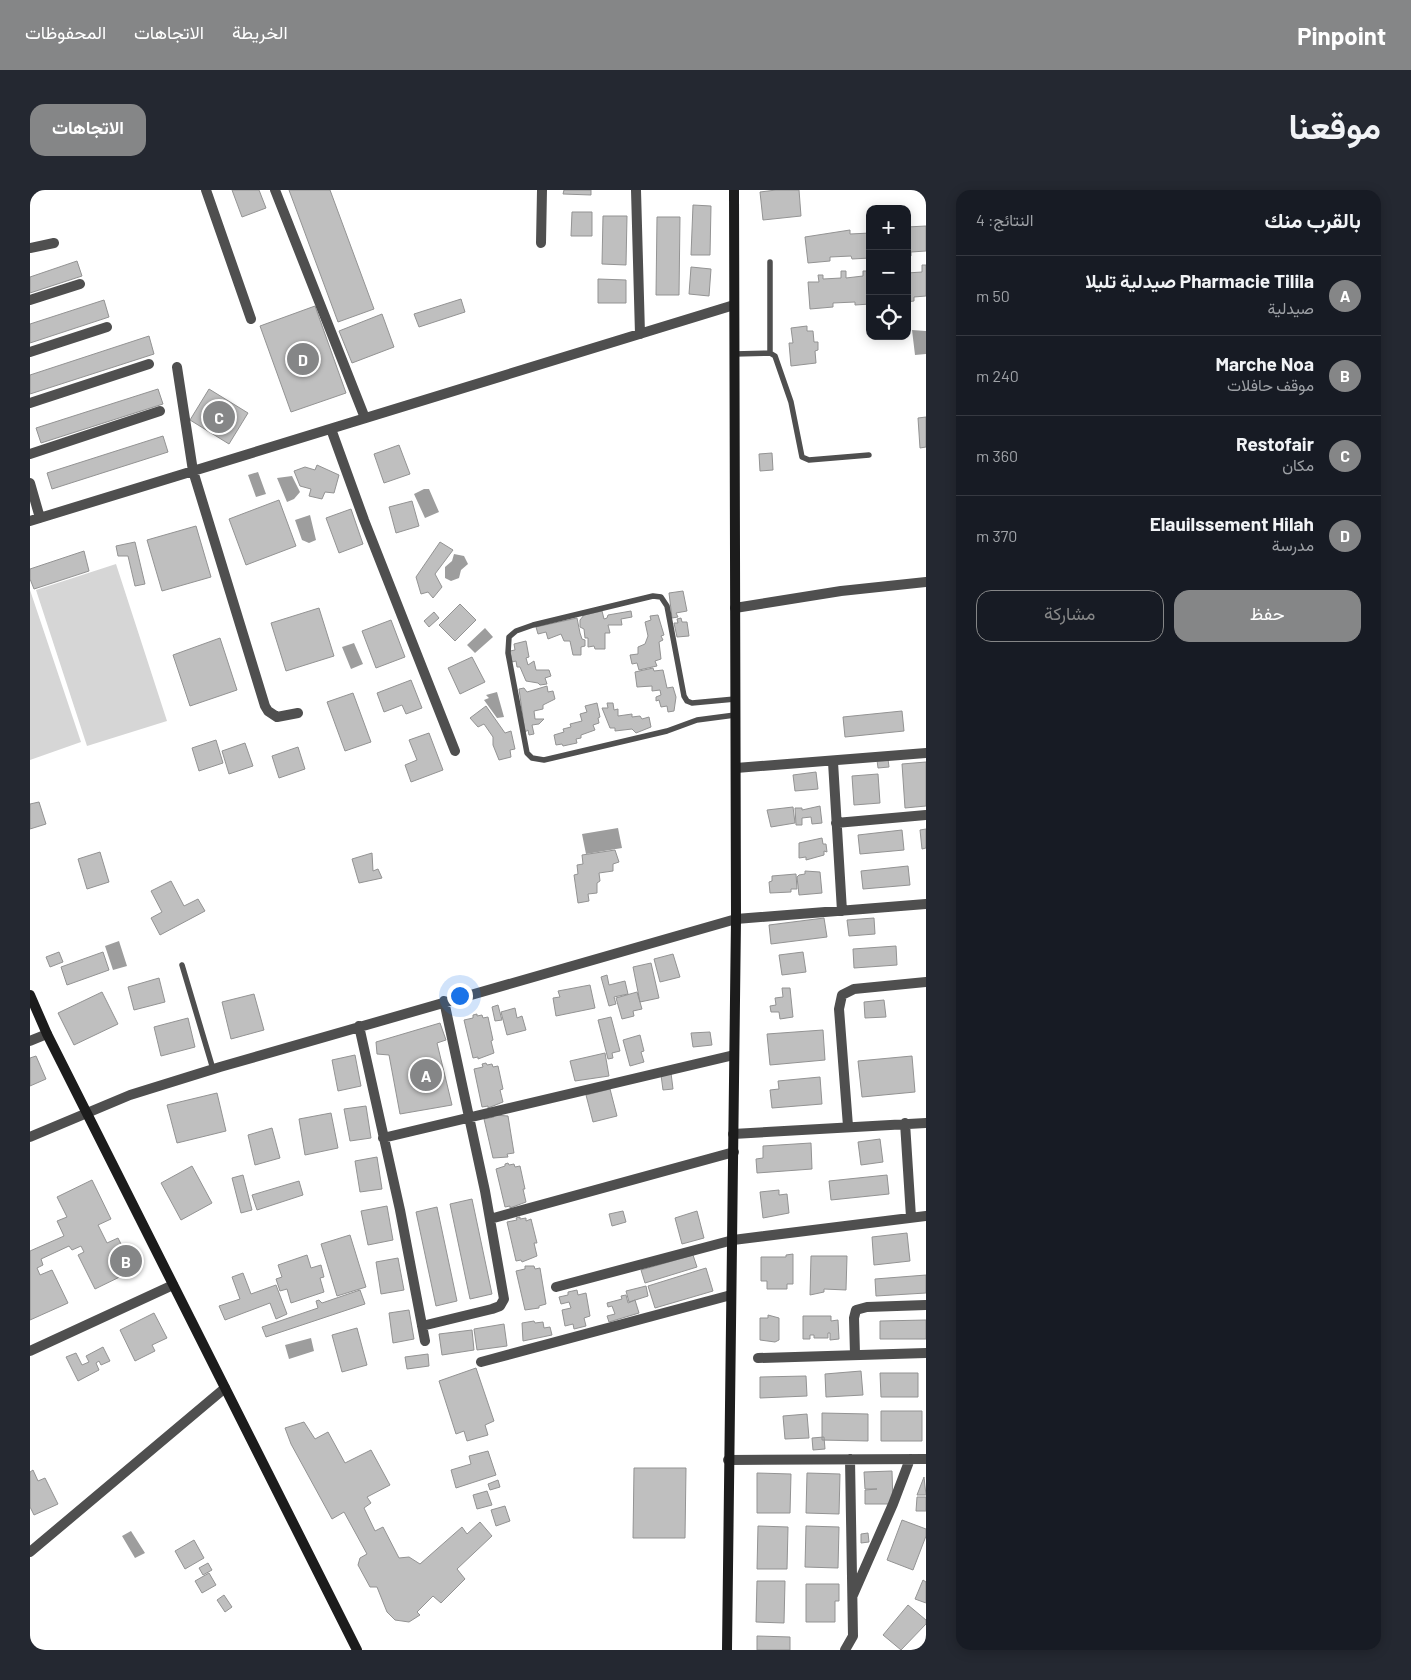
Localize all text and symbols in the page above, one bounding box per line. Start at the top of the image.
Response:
text: المحفوظات [25,21,106,43]
text: الاتجاهات [134,21,204,43]
text: الخريطة [232,21,288,43]
text: Pinpoint [1297,21,1386,50]
button: الاتجاهات [30,104,146,156]
text: موقعنا [1288,104,1381,146]
map controls [866,205,911,340]
button: + [866,205,911,250]
text: بالقرب منك [1265,207,1361,232]
text: النتائج: 4 [976,210,1033,229]
button: − [866,250,911,295]
text: Pharmacie Tilila صيدلية تليلا [1085,269,1314,292]
text: 50 m [976,286,1010,305]
text: A [1340,286,1350,305]
button: locate [866,295,911,340]
text: صيدلية [1268,298,1314,317]
pin: D [287,340,319,378]
text: Marche Noa [1215,352,1314,375]
text: 240 m [976,366,1019,385]
text: B [1340,366,1350,385]
text: موقف حافلات [1227,375,1314,394]
pin: C [203,398,235,436]
text: Restofair [1236,432,1314,455]
text: 360 m [976,446,1018,465]
text: C [1340,446,1350,465]
text: مكان [1282,455,1314,474]
text: Elauilssement Hilah [1150,512,1314,535]
text: 370 m [976,526,1017,545]
text: D [1340,526,1350,545]
text: مدرسة [1272,535,1314,554]
button: مشاركة [976,590,1164,642]
button: حفظ [1174,590,1361,642]
your location [447,983,473,1009]
pin: A [410,1056,442,1094]
pin: B [110,1242,142,1280]

